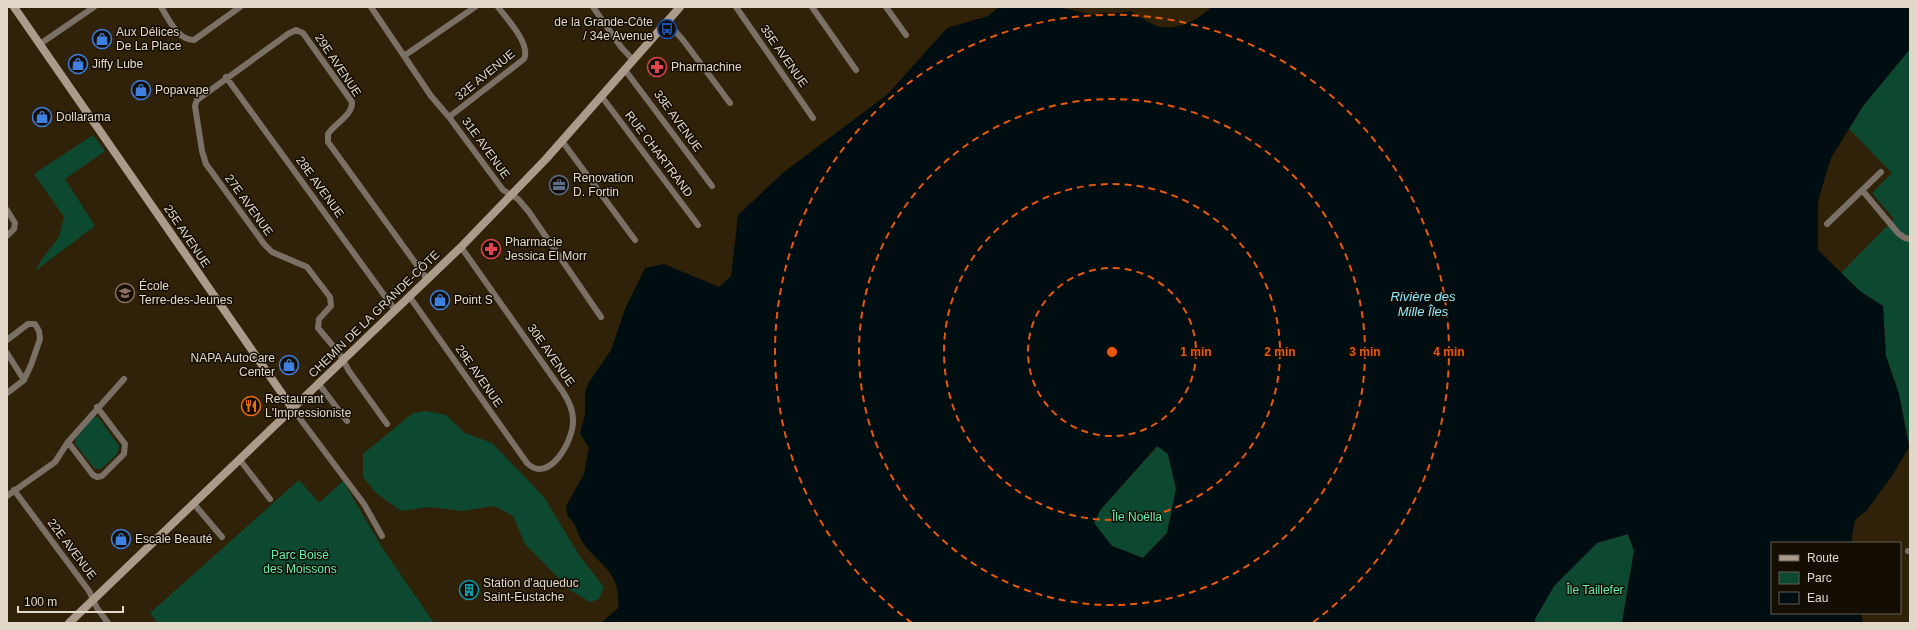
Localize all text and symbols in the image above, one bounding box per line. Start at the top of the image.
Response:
place label: de la Grande-Côte / 34e Avenue [554,15,653,43]
bus stop icon: de la Grande-Côte / 34e Avenue [656,18,678,40]
street label: 35E AVENUE [757,22,811,90]
place label: Aux Délices De La Place [116,25,182,53]
shop icon: Aux Délices De La Place [91,28,113,50]
street label: 29E AVENUE [312,31,364,99]
street label: 32E AVENUE [452,47,518,103]
shop icon: Jiffy Lube [67,53,89,75]
pharmacy icon: Pharmachine [646,56,668,78]
place label: Jiffy Lube [92,57,143,71]
place label: Pharmachine [671,60,742,74]
shop icon: Popavape [130,79,152,101]
place label: Popavape [155,83,209,97]
street label: 33E AVENUE [651,88,705,154]
shop icon: Dollarama [31,106,53,128]
street label: RUE CHARTRAND [622,108,696,200]
place label: Dollarama [56,110,111,124]
street label: 31E AVENUE [459,115,513,181]
street label: 28E AVENUE [293,154,347,220]
place label: Renovation D. Fortin [573,171,634,199]
street label: 27E AVENUE [222,172,276,238]
office icon: Renovation D. Fortin [548,174,570,196]
street label: 25E AVENUE [161,202,213,270]
place label: Pharmacie Jessica El Morr [505,235,587,263]
pharmacy icon: Pharmacie Jessica El Morr [480,238,502,260]
street label: CHEMIN DE LA GRANDE-CÔTE [305,247,442,380]
place label: École Terre-des-Jeunes [139,278,232,307]
school or university icon: École Terre-des-Jeunes [114,282,136,304]
shop icon: Point S [429,289,451,311]
water label: Rivière des Mille Îles [1390,289,1456,319]
place label: Point S [454,293,493,307]
street label: 30E AVENUE [524,321,578,389]
street label: 29E AVENUE [452,342,506,410]
centre of rings [1105,345,1119,359]
text: 1 min [1180,345,1212,359]
text: 2 min [1264,345,1296,359]
text: 3 min [1349,345,1381,359]
text: 4 min [1433,345,1465,359]
place label: NAPA AutoCare Center [191,351,275,379]
shop icon: NAPA AutoCare Center [278,354,300,376]
place label: Restaurant L'Impressioniste [265,392,352,420]
restaurant icon: Restaurant L'Impressioniste [240,395,262,417]
park label: Île Noëlla [1111,509,1162,524]
street label: 22E AVENUE [45,516,99,582]
shop icon: Escale Beauté [110,528,132,550]
place label: Escale Beauté [135,532,213,546]
legend [1771,542,1901,614]
park label: Parc Boisé des Moissons [263,548,337,576]
text: Route [1807,551,1839,565]
text: Parc [1807,571,1832,585]
place label: Station d'aqueduc Saint-Eustache [483,576,579,604]
building icon: Station d'aqueduc Saint-Eustache [458,579,480,601]
park label: Île Taillefer [1565,582,1624,597]
scale bar [18,588,123,614]
text: Eau [1807,591,1828,605]
text: 100 m [24,595,57,609]

